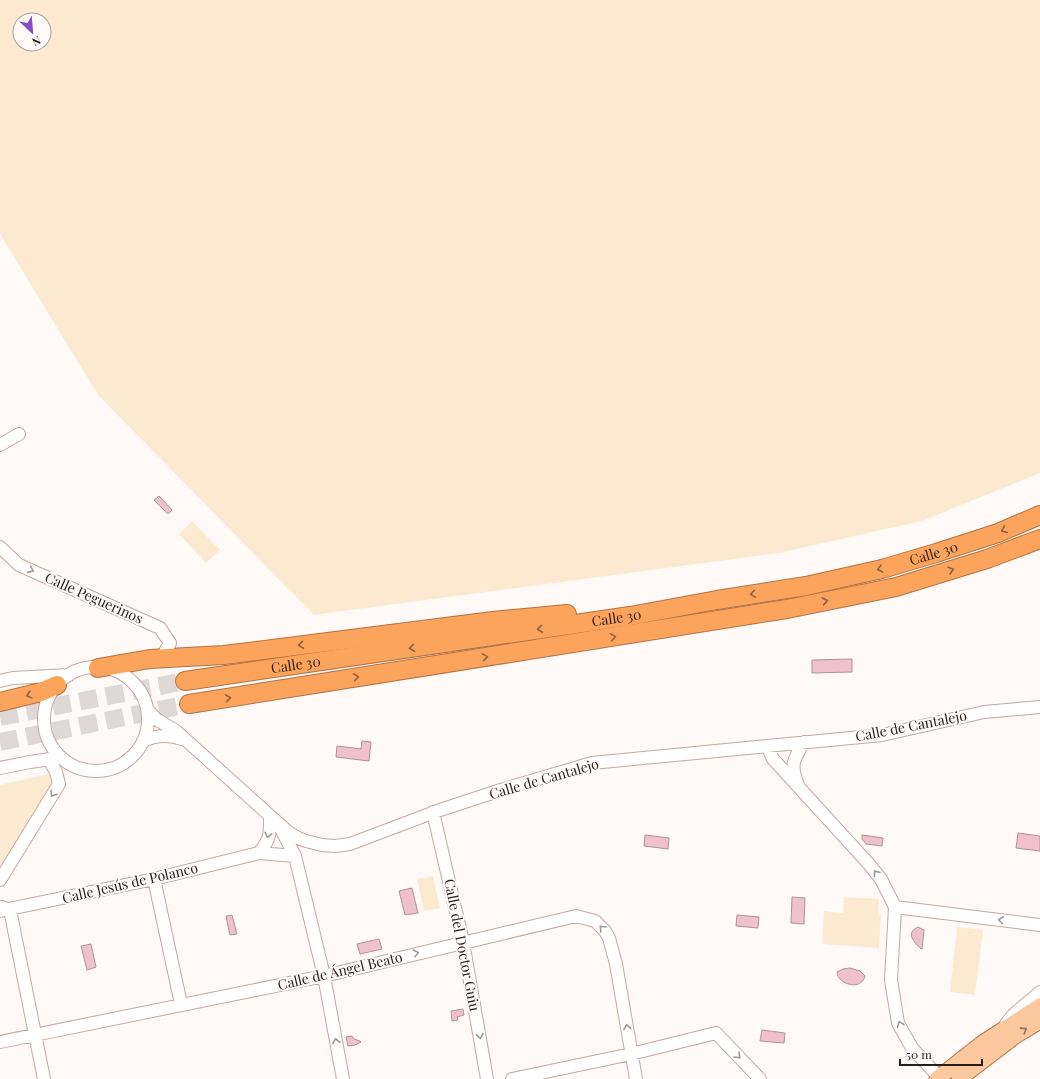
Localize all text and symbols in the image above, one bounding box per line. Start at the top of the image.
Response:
north arrow [12,12,52,52]
text: N [30,33,43,50]
one-way arrow [1001,525,1008,533]
street label: Calle 30 [907,537,960,569]
one-way arrow [877,564,884,573]
one-way arrow [27,565,35,573]
one-way arrow [947,566,954,575]
street label: Calle Peguerinos [42,567,146,628]
one-way arrow [750,589,756,598]
one-way arrow [822,598,828,606]
street label: Calle 30 [590,604,643,630]
one-way arrow [537,625,543,633]
one-way arrow [610,633,616,641]
one-way arrow [298,640,304,649]
one-way arrow [409,643,415,652]
street label: Calle 30 [270,651,322,677]
one-way arrow [482,653,488,662]
one-way arrow [353,673,359,682]
one-way arrow [26,690,33,699]
one-way arrow [225,694,231,703]
street label: Calle de Cantalejo [854,705,968,746]
street label: Calle de Cantalejo [487,754,601,803]
one-way arrow [50,790,58,797]
one-way arrow [265,832,273,839]
street label: Calle Jesús de Polanco [60,858,200,907]
one-way arrow [874,871,881,878]
street label: Calle del Doctor Guiu [440,877,485,1013]
one-way arrow [998,916,1004,925]
one-way arrow [599,925,607,933]
street label: Calle de Ángel Beato [276,947,404,994]
one-way arrow [413,950,419,958]
one-way arrow [896,1020,904,1027]
one-way arrow [623,1024,631,1030]
one-way arrow [1020,1028,1027,1035]
one-way arrow [475,1032,483,1039]
one-way arrow [332,1038,341,1044]
scale bar [900,1041,982,1067]
text: 50 m [906,1046,932,1062]
one-way arrow [733,1051,741,1059]

